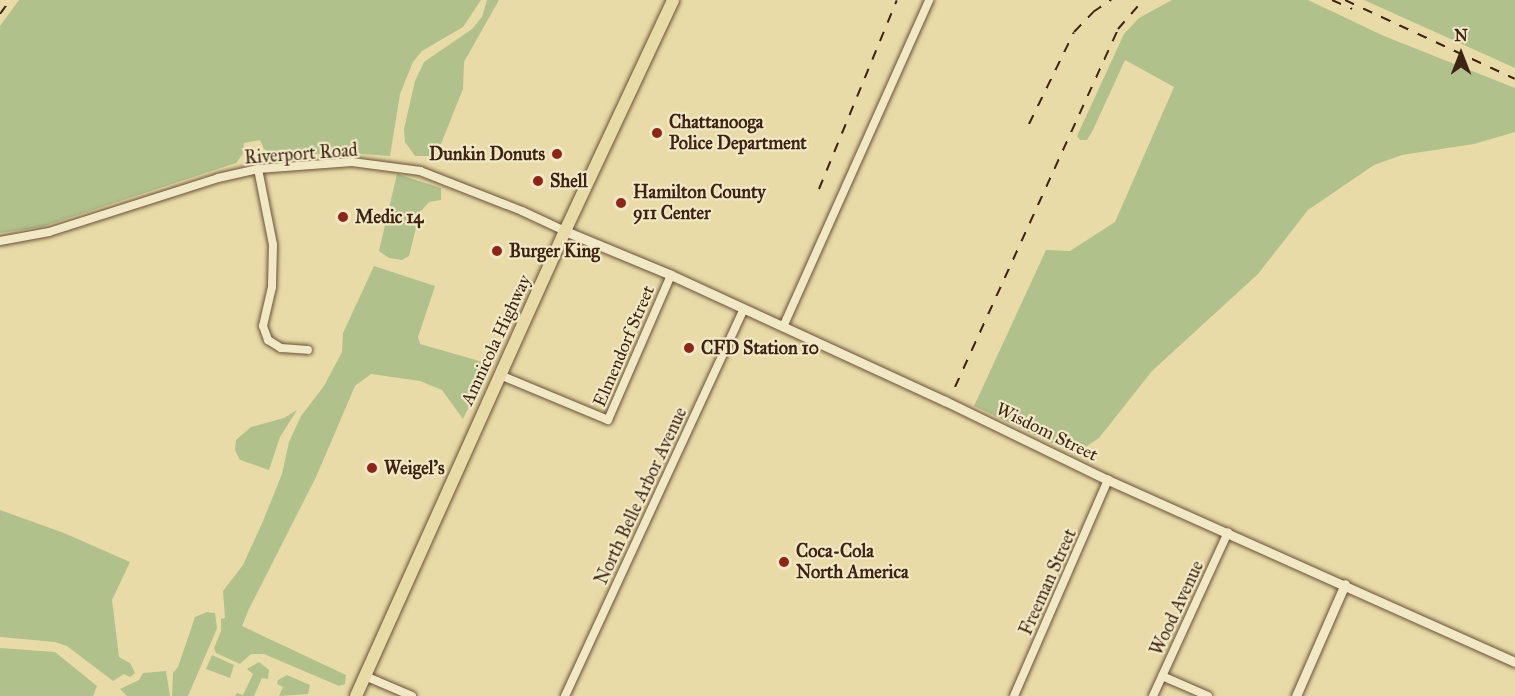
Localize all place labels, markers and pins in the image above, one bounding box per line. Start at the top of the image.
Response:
place label: Chattanooga Police Department [669,112,807,154]
marker: Chattanooga Police Department [650,126,664,140]
place label: Dunkin Donuts [429,143,545,165]
marker: Dunkin Donuts [550,147,564,161]
place label: Shell [550,170,588,192]
marker: Shell [531,174,545,188]
place label: Hamilton County 911 Center [633,182,766,224]
marker: Hamilton County 911 Center [614,196,628,210]
place label: Medic 14 [355,206,423,228]
marker: Medic 14 [336,210,350,224]
place label: Burger King [509,240,600,262]
marker: Burger King [490,244,504,258]
place label: CFD Station 10 [701,337,819,359]
marker: CFD Station 10 [682,341,696,355]
place label: Weigel's [384,457,444,479]
marker: Weigel's [365,461,379,475]
place label: Coca-Cola North America [796,541,909,584]
marker: Coca-Cola North America [777,555,791,569]

